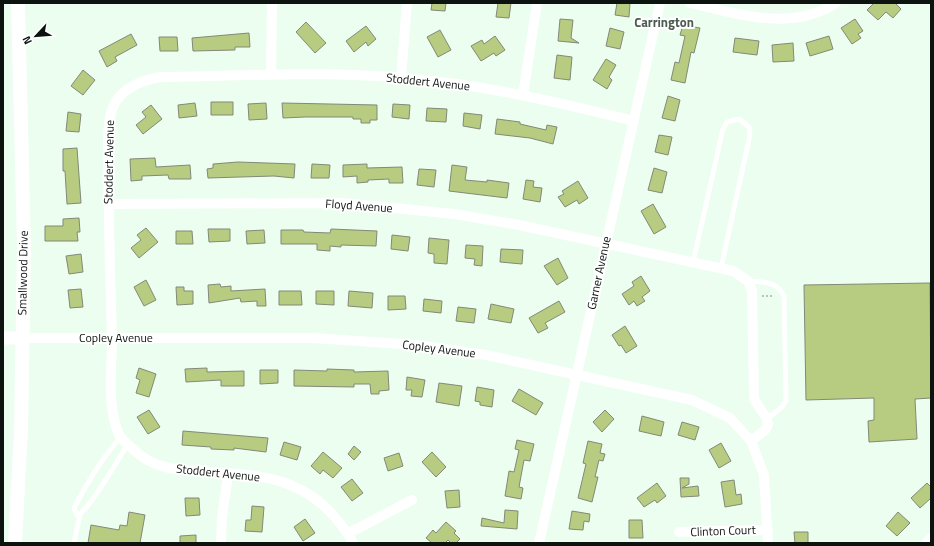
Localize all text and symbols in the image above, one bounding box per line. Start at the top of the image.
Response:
district label: Carrington [634,12,694,32]
north arrow [16,16,56,56]
text: N [18,33,36,47]
street label: Stoddert Avenue [385,68,471,95]
street label: Stoddert Avenue [98,120,119,204]
street label: Floyd Avenue [325,194,393,217]
street label: Smallwood Drive [12,230,33,316]
street label: Garner Avenue [581,235,616,311]
street label: Copley Avenue [79,328,153,347]
street label: Copley Avenue [401,335,477,362]
street label: Stoddert Avenue [175,459,261,486]
street label: Clinton Court [690,520,757,541]

